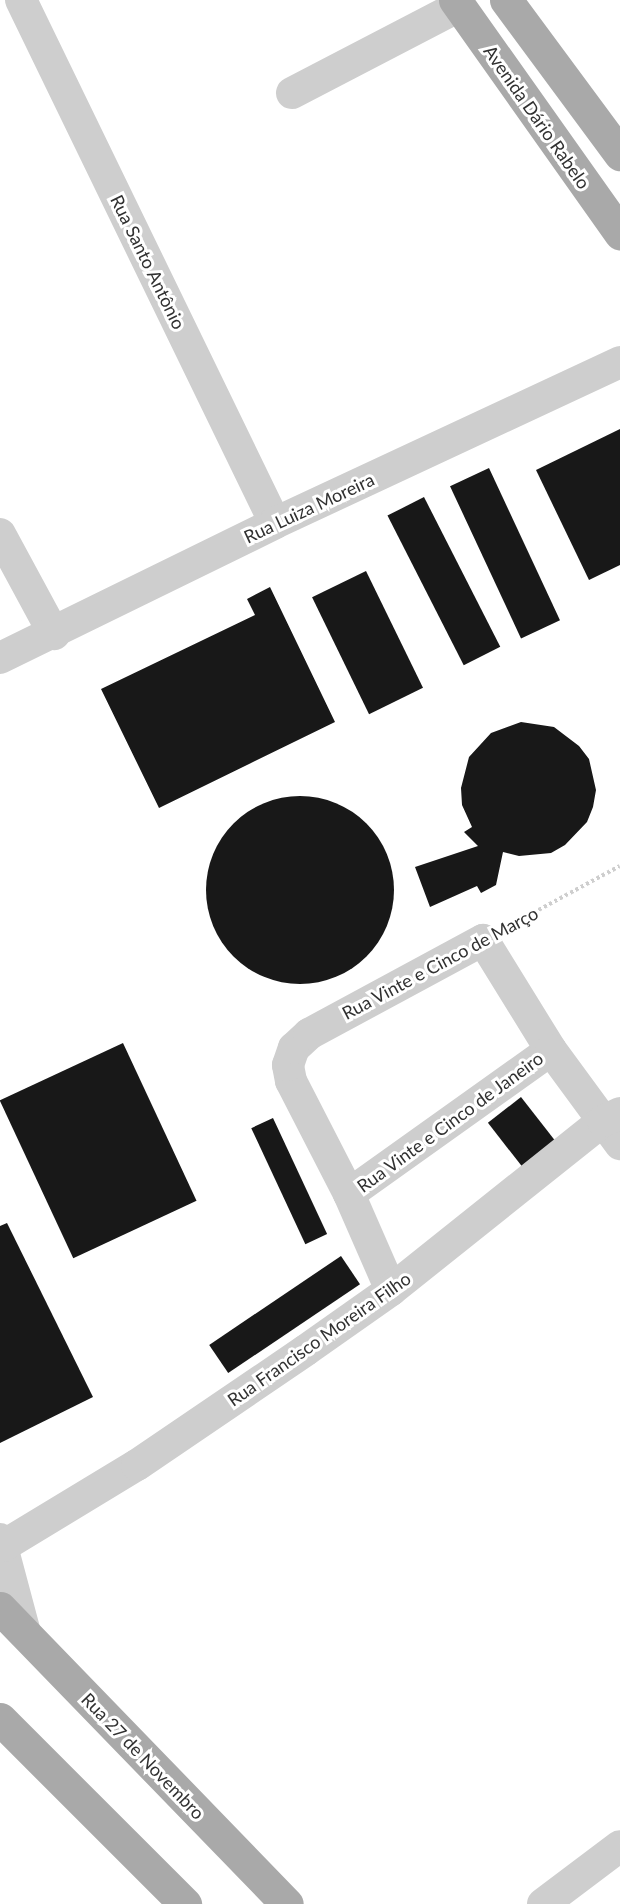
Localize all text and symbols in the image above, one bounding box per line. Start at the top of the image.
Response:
street label: Avenida Dário Rabelo [479,41,595,193]
street label: Rua Santo Antônio [106,191,190,333]
street label: Rua Luiza Moreira [240,468,378,548]
street label: Rua Vinte e Cinco de Março [338,902,542,1024]
street label: Rua Vinte e Cinco de Janeiro [352,1047,548,1197]
street label: Rua Francisco Moreira Filho [223,1267,415,1411]
street label: Rua 27 de Novembro [77,1688,209,1824]

